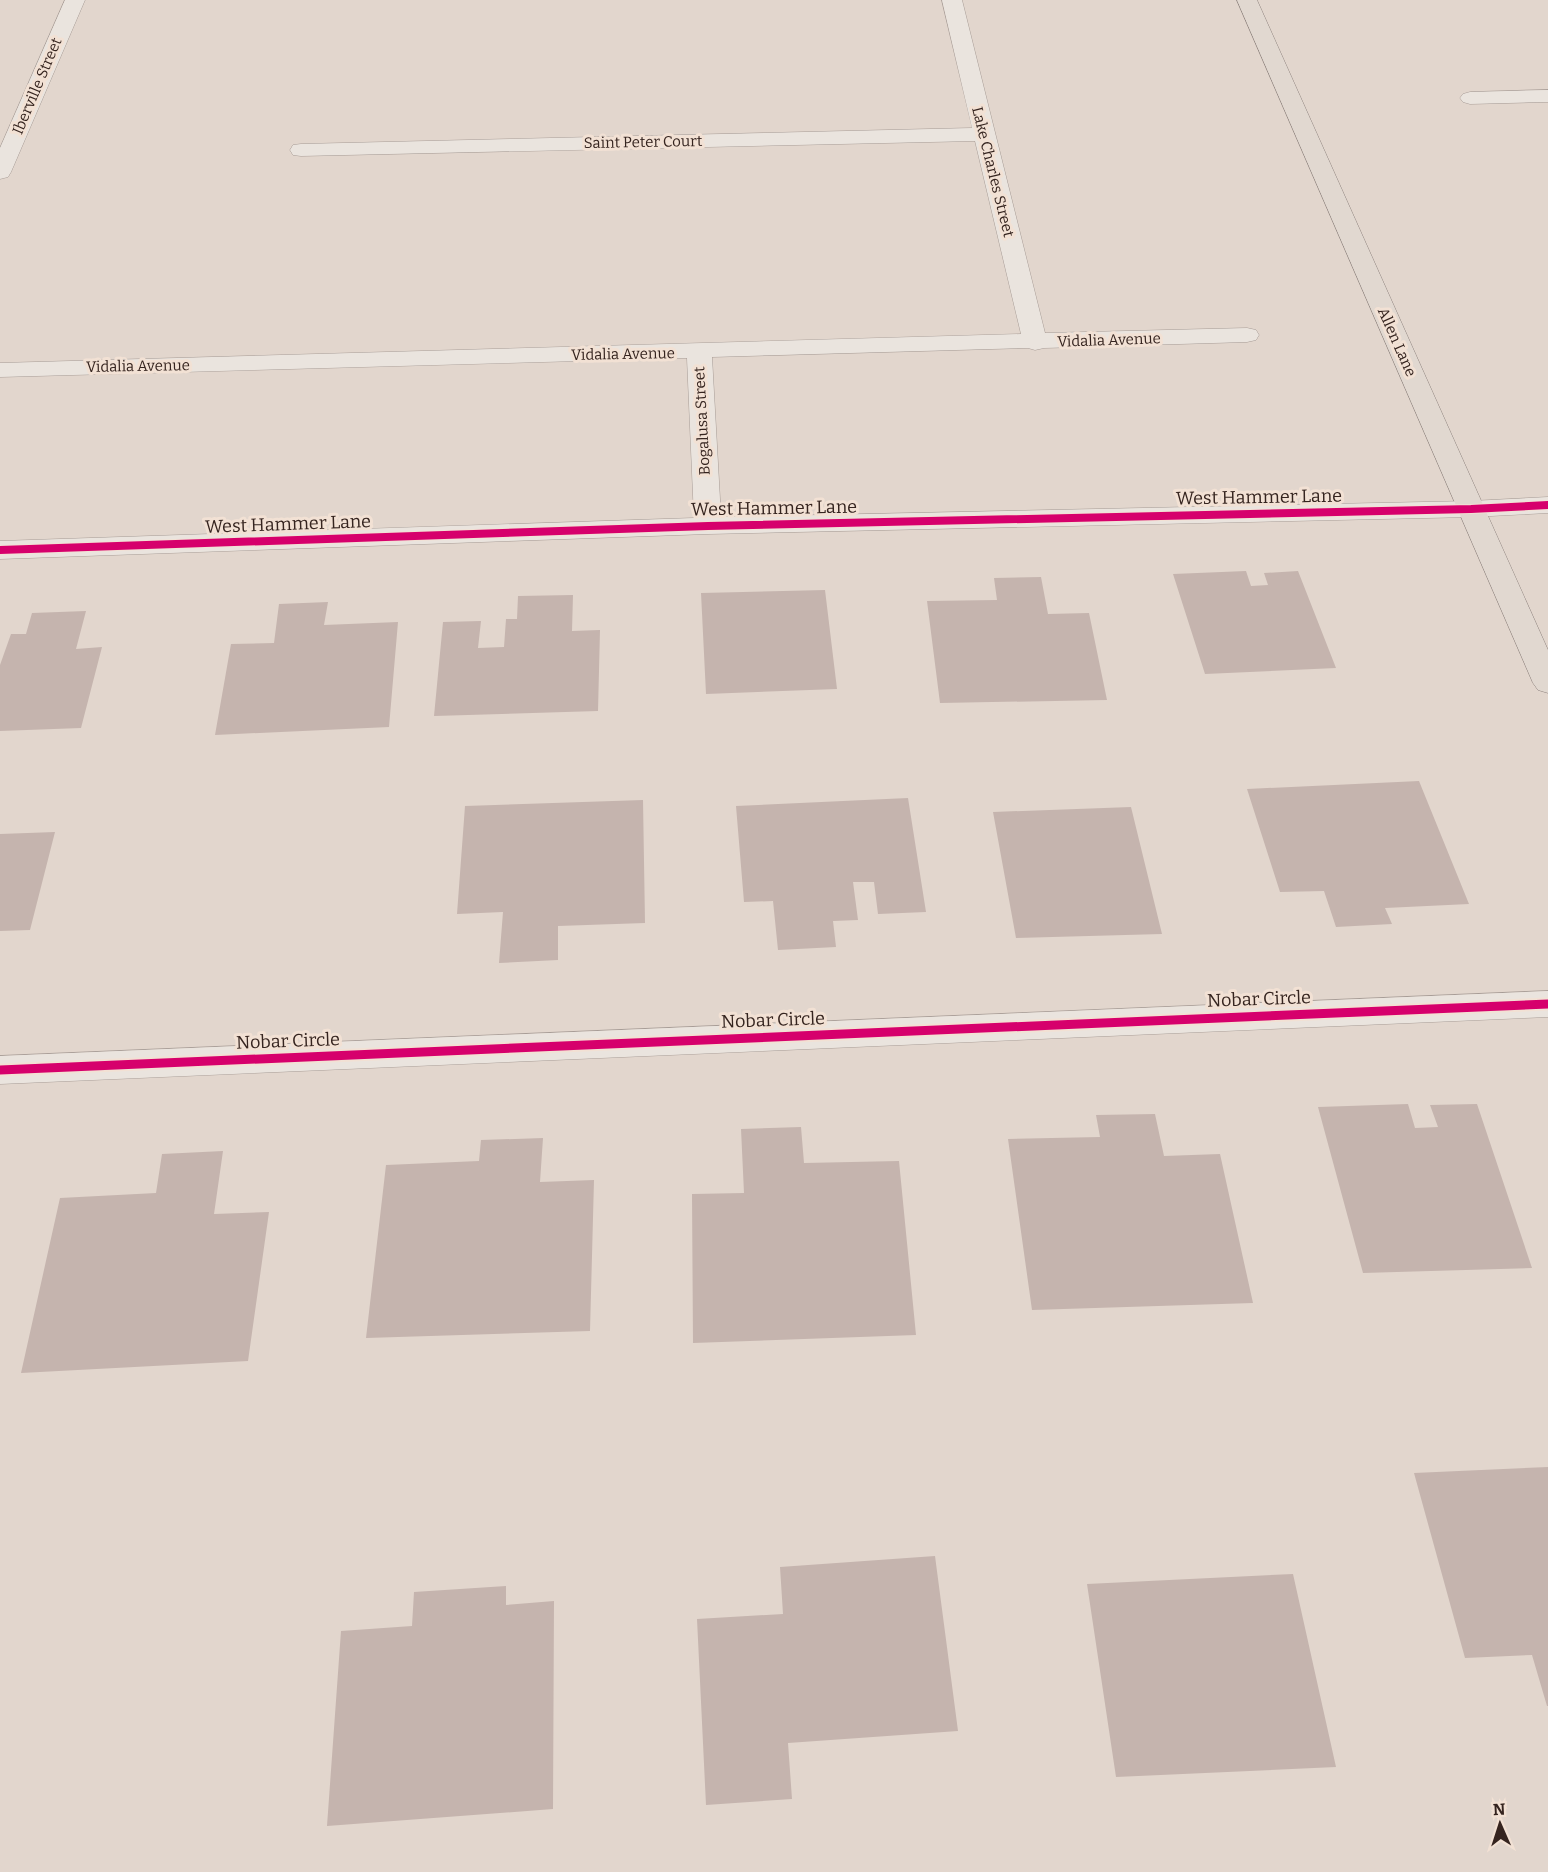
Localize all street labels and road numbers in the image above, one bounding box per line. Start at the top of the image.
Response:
street label: Iberville Street [9,34,66,137]
street label: Lake Charles Street [968,105,1018,240]
street label: Saint Peter Court [584,132,703,152]
street label: Allen Lane [1374,305,1420,379]
street label: Vidalia Avenue [1057,329,1161,351]
street label: Vidalia Avenue [571,344,675,364]
street label: Vidalia Avenue [86,356,190,376]
street label: Bogalusa Street [690,366,714,476]
street label: West Hammer Lane [1176,485,1342,509]
street label: West Hammer Lane [691,496,857,520]
street label: West Hammer Lane [205,510,371,538]
street label: Nobar Circle [1207,986,1311,1012]
street label: Nobar Circle [721,1007,825,1033]
street label: Nobar Circle [236,1028,340,1054]

